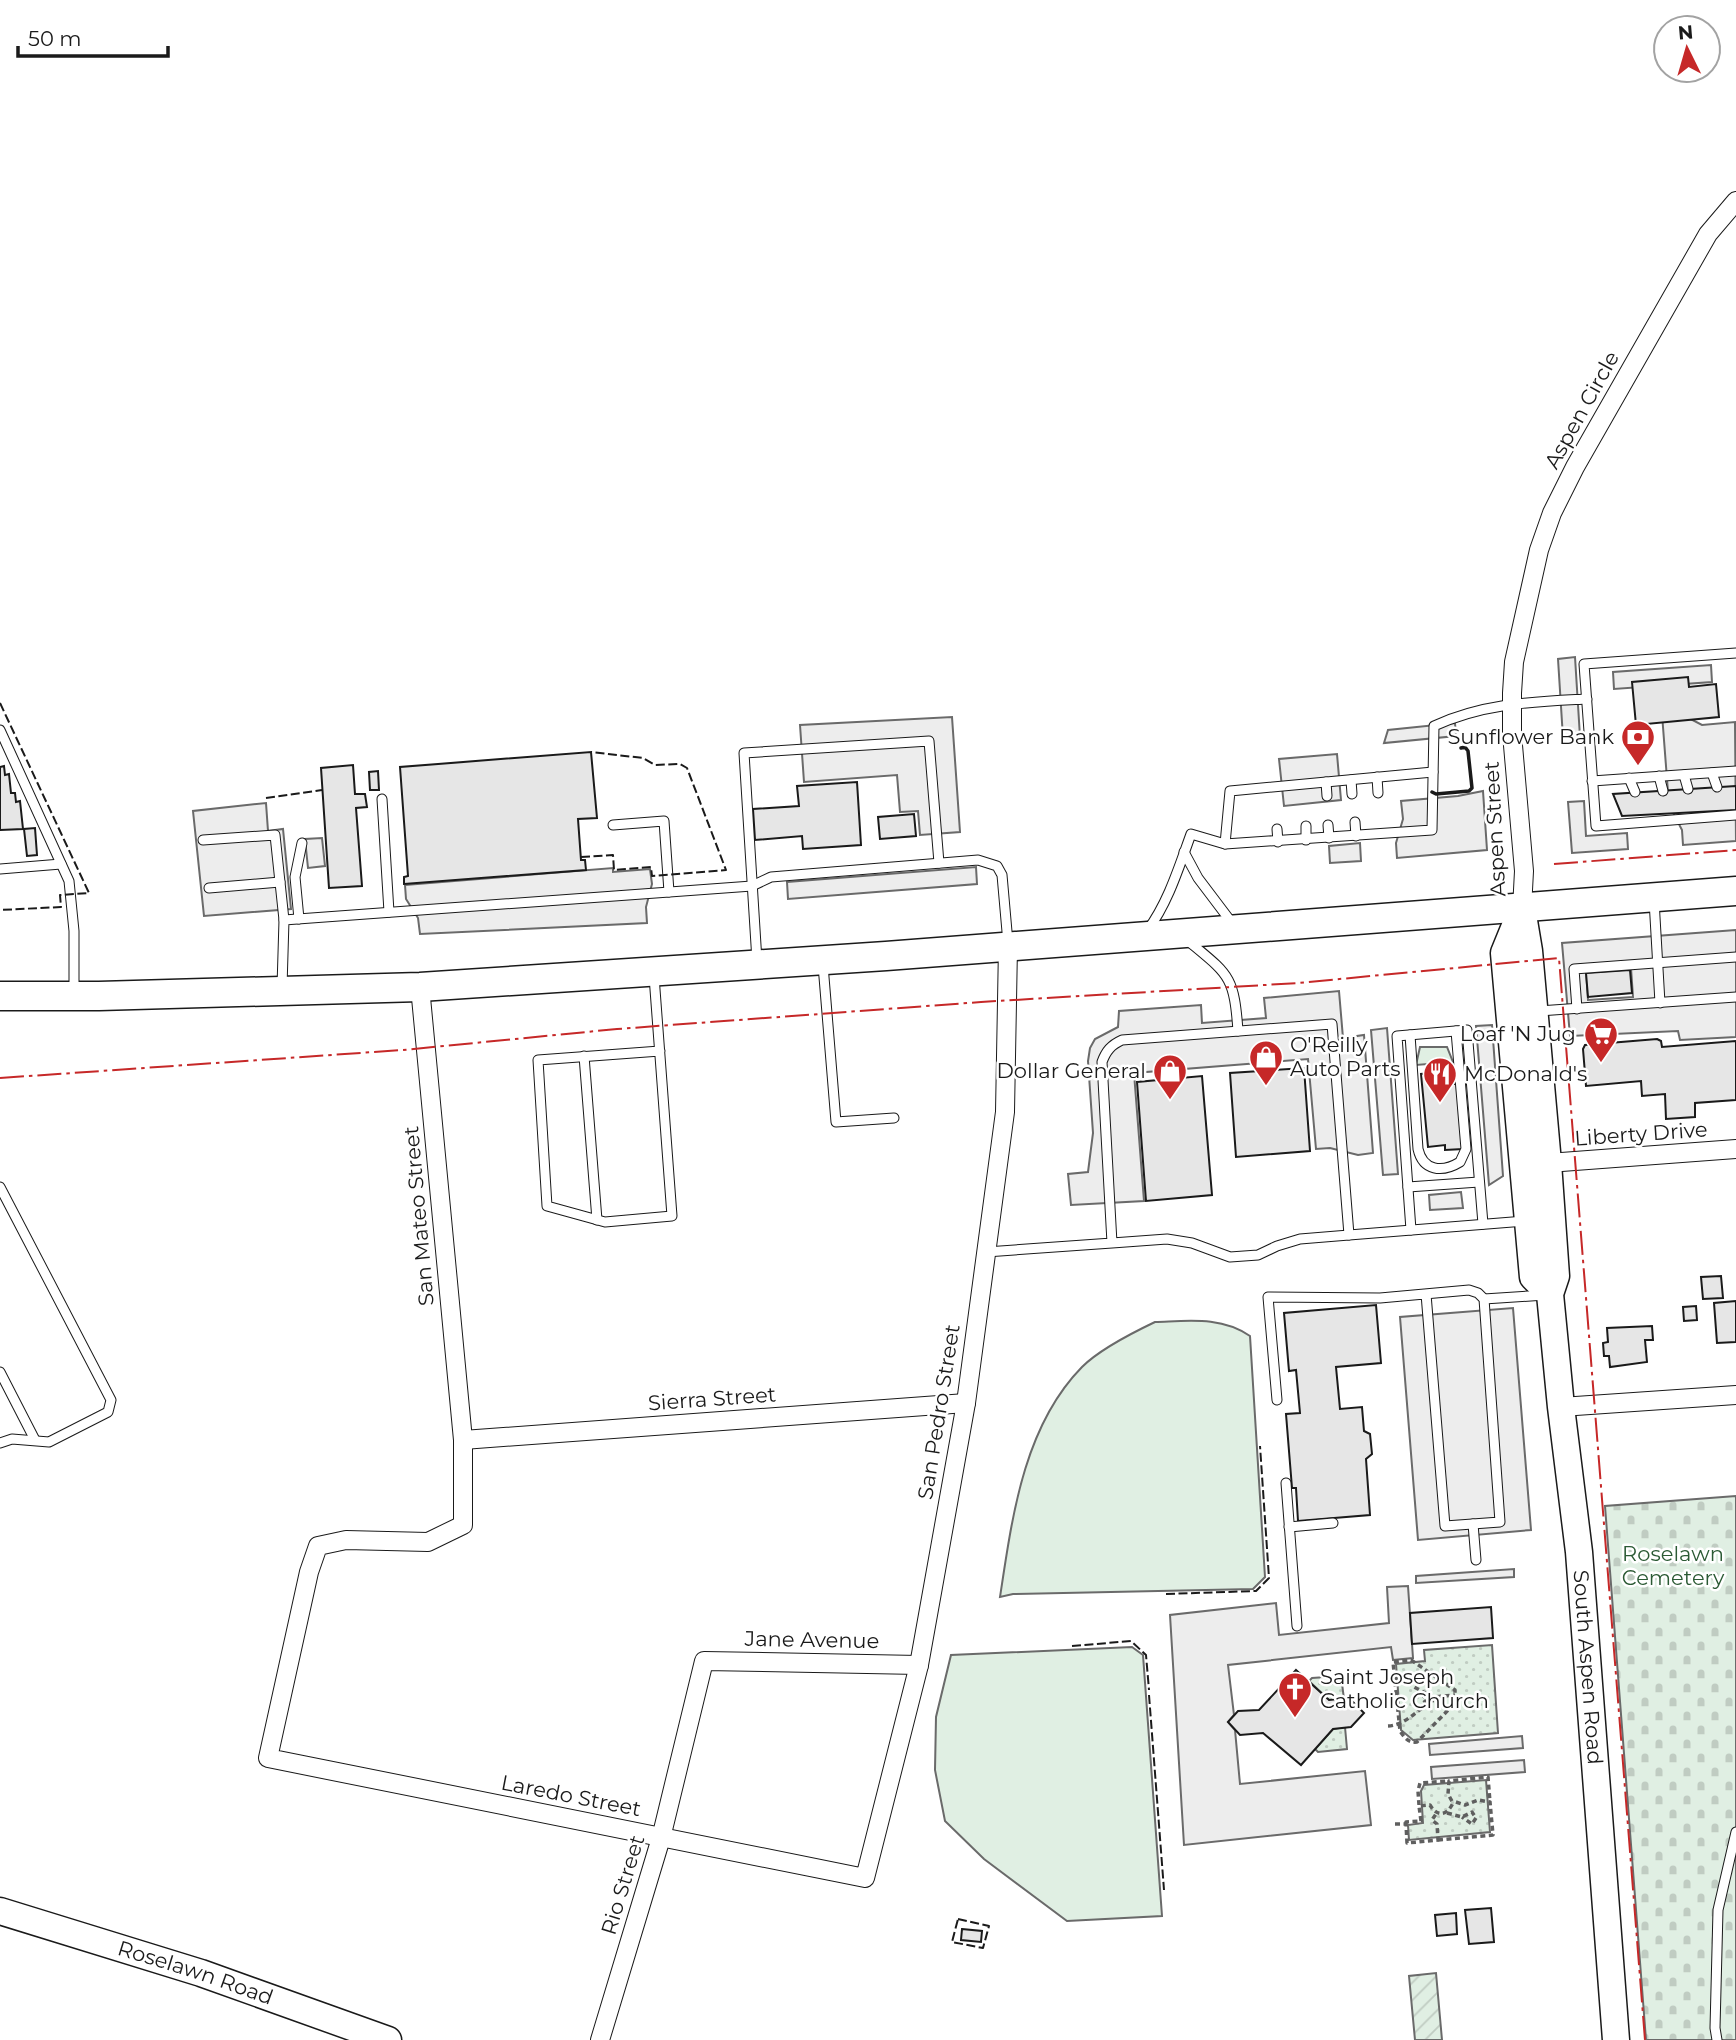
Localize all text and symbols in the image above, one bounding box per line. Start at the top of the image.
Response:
scale bar [18,14,168,58]
north arrow [1652,14,1722,84]
text: N [1677,20,1694,45]
text: 50 m [28,26,82,51]
street label: Aspen Circle [1539,347,1624,473]
bank icon: Sunflower Bank [1619,718,1657,767]
place label: Sunflower Bank [1447,724,1614,749]
street label: Aspen Street [1478,761,1511,897]
supermarket icon: Loaf 'N Jug [1582,1015,1620,1064]
place label: Loaf 'N Jug [1460,1021,1576,1046]
place label: O'Reilly Auto Parts [1290,1032,1400,1081]
shop icon: O'Reilly Auto Parts [1247,1038,1285,1087]
shop icon: Dollar General [1151,1052,1189,1101]
restaurant icon: McDonald's [1421,1055,1459,1104]
place label: Dollar General [996,1058,1146,1083]
place label: McDonald's [1464,1061,1587,1086]
street label: Liberty Drive [1574,1116,1708,1151]
street label: San Mateo Street [398,1125,439,1307]
street label: San Pedro Street [912,1323,965,1501]
street label: Sierra Street [647,1382,777,1415]
park label: Roselawn Cemetery [1622,1541,1725,1590]
street label: South Aspen Road [1568,1569,1608,1766]
street label: Jane Avenue [744,1626,879,1653]
place label: Saint Joseph Catholic Church [1320,1664,1489,1713]
church icon: Saint Joseph Catholic Church [1276,1670,1314,1719]
street label: Laredo Street [499,1770,643,1821]
street label: Rio Street [596,1832,650,1938]
street label: Roselawn Road [115,1935,277,2010]

